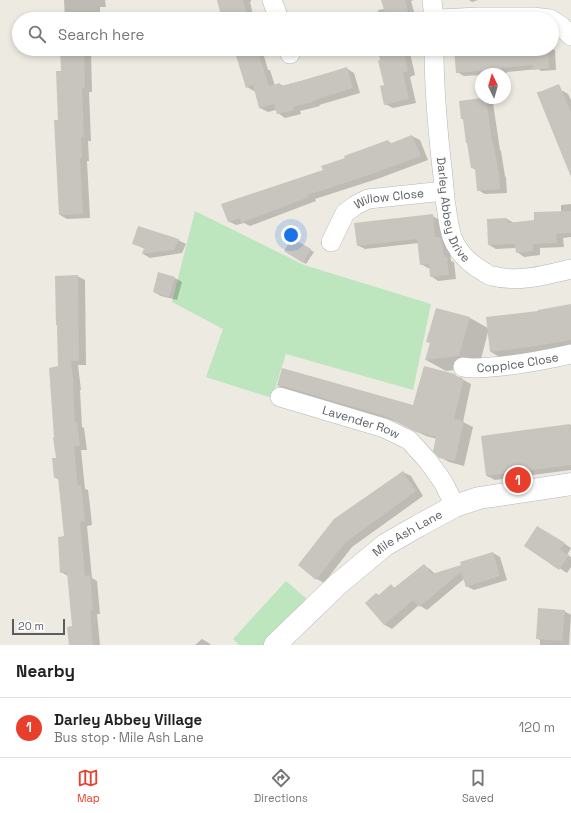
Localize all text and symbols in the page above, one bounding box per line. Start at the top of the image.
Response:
search box [12,12,559,56]
icon: search [26,23,48,45]
text: Search here [58,25,144,44]
north arrow [475,68,511,104]
street label: Darley Abbey Drive [433,156,474,266]
street label: Willow Close [351,185,425,213]
your location [281,225,301,245]
street label: Coppice Close [476,349,560,376]
street label: Lavender Row [320,402,403,443]
pin: 1 [505,465,531,495]
street label: Mile Ash Lane [369,506,445,560]
scale bar [12,617,65,636]
text: 20 m [18,619,44,633]
text: Nearby [16,660,75,682]
text: Darley Abbey Village [54,710,202,729]
text: 1 [26,719,32,736]
text: 120 m [519,719,555,736]
text: Bus stop · Mile Ash Lane [54,729,204,746]
tab: Map [77,767,100,805]
tab: Directions [254,767,308,805]
tab: Saved [462,767,494,805]

